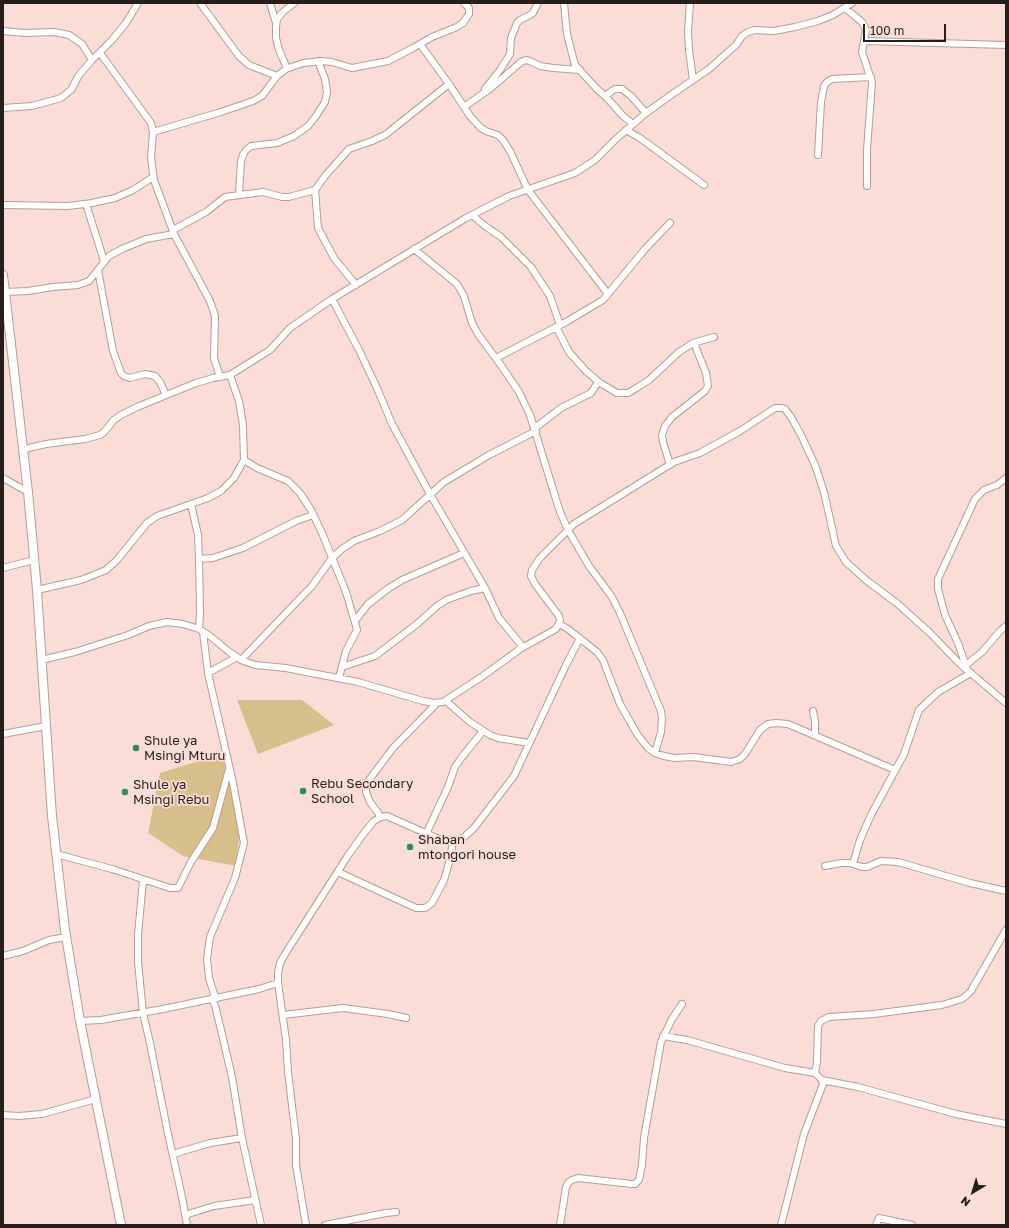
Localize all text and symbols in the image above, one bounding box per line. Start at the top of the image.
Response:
scale bar [865,16,948,42]
text: 100 m [870,23,904,38]
place label: Shule ya Msingi Mturu [144,733,225,764]
marker: Shule ya Msingi Mturu [131,743,141,753]
place label: Rebu Secondary School [311,776,413,807]
place label: Shule ya Msingi Rebu [133,777,209,808]
marker: Rebu Secondary School [298,786,308,796]
marker: Shule ya Msingi Rebu [120,787,130,797]
place label: Shaban mtongori house [418,832,516,863]
marker: Shaban mtongori house [405,842,415,852]
north arrow [953,1172,993,1212]
text: N [958,1194,973,1210]

